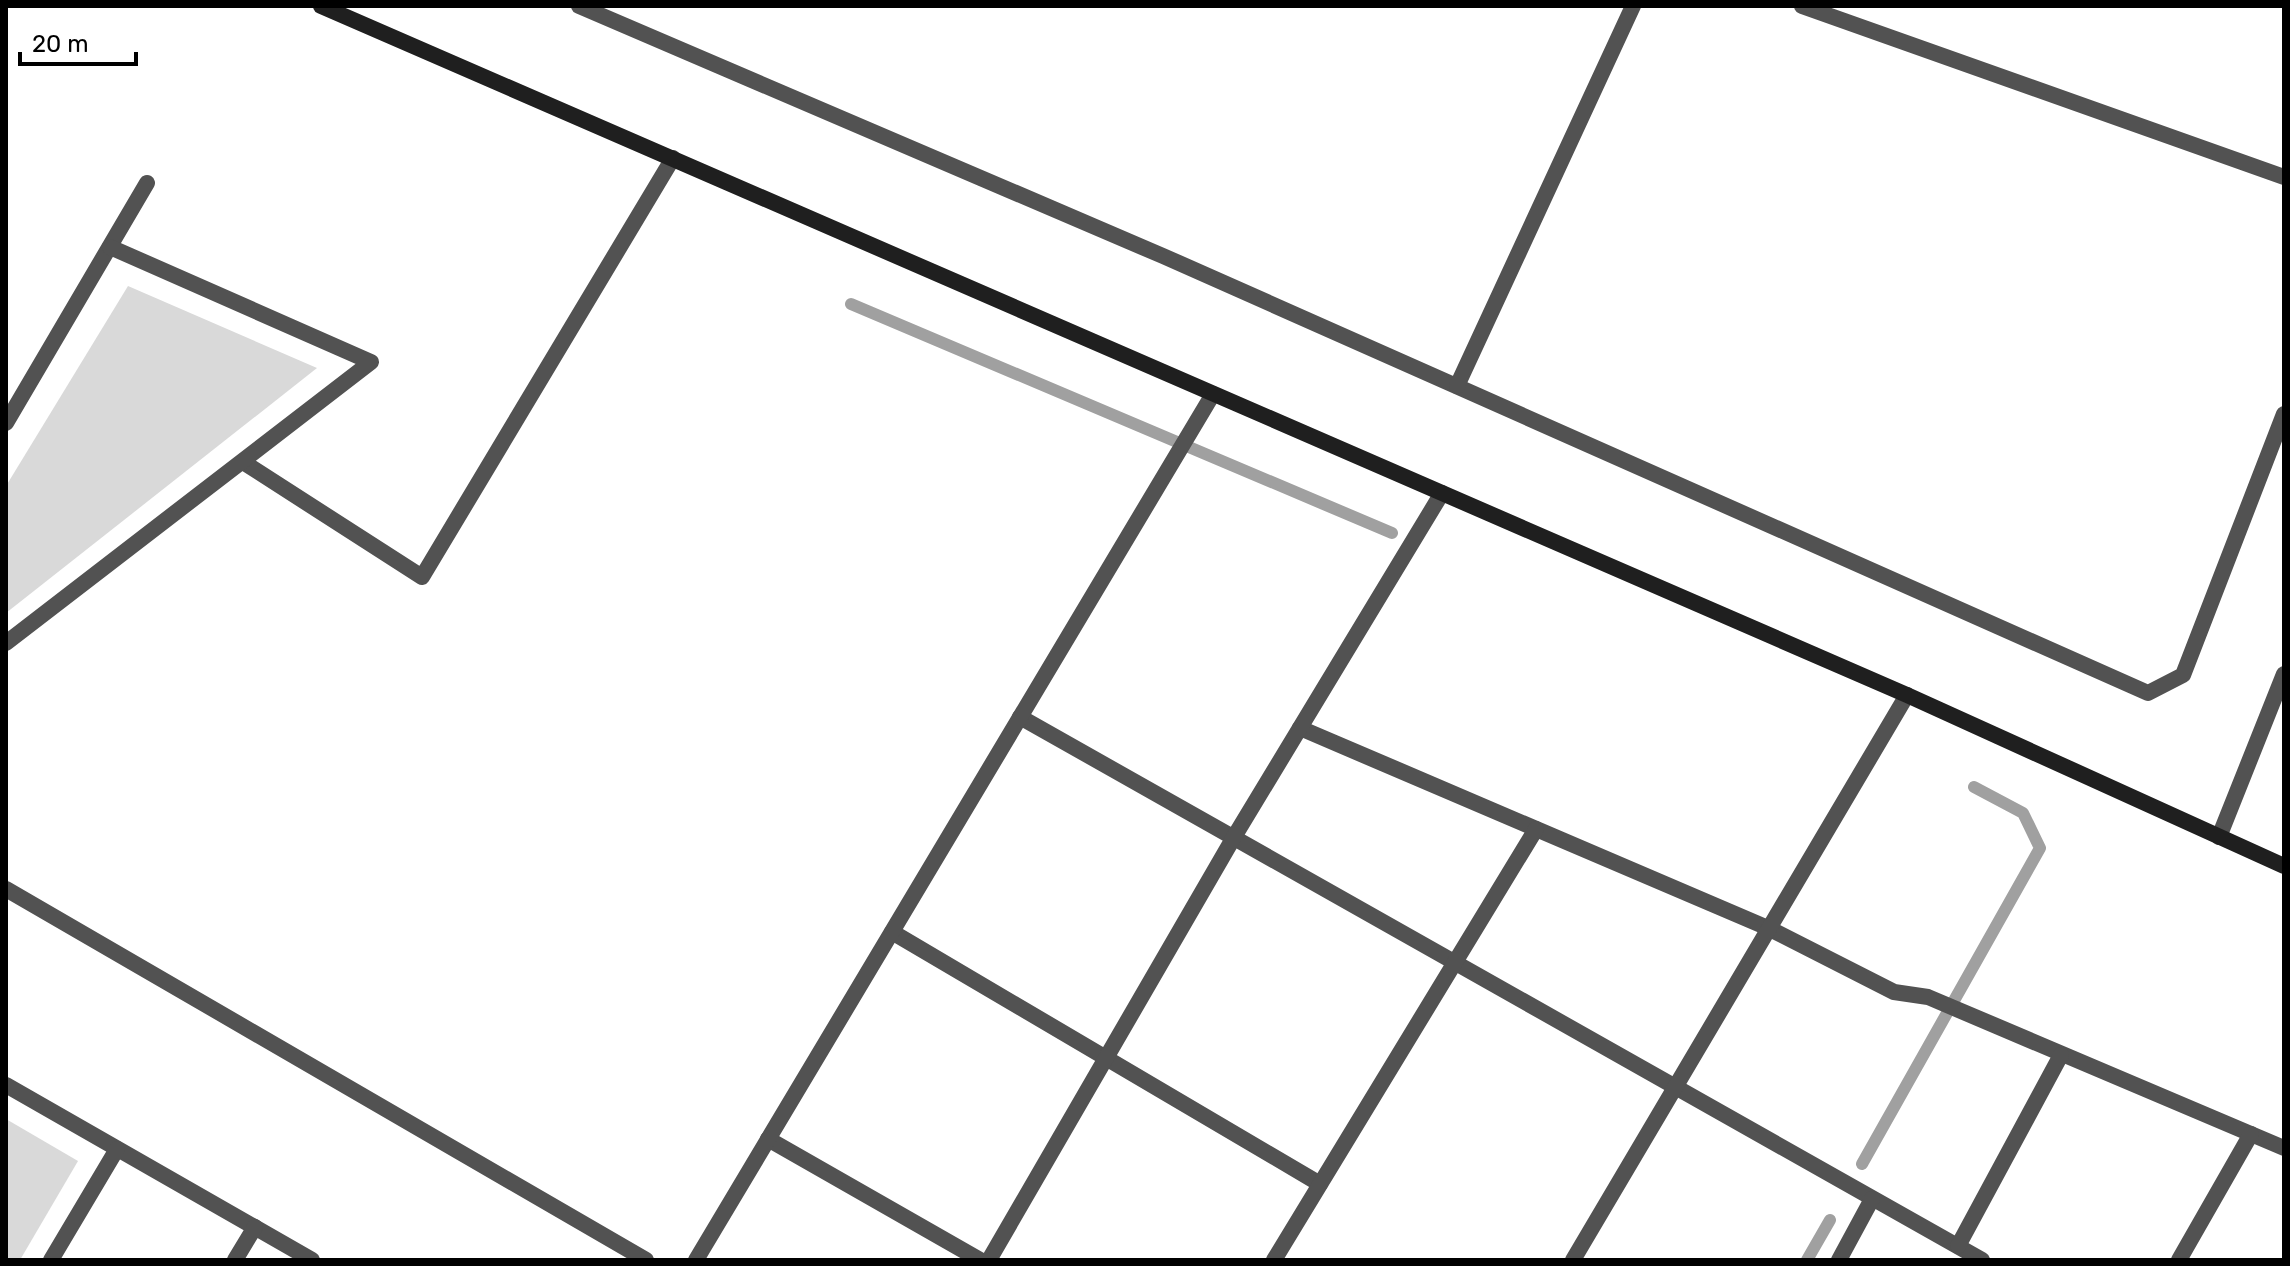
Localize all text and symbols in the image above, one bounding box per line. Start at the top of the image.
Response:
scale bar [20,16,136,66]
text: 20 m [32,30,89,58]

